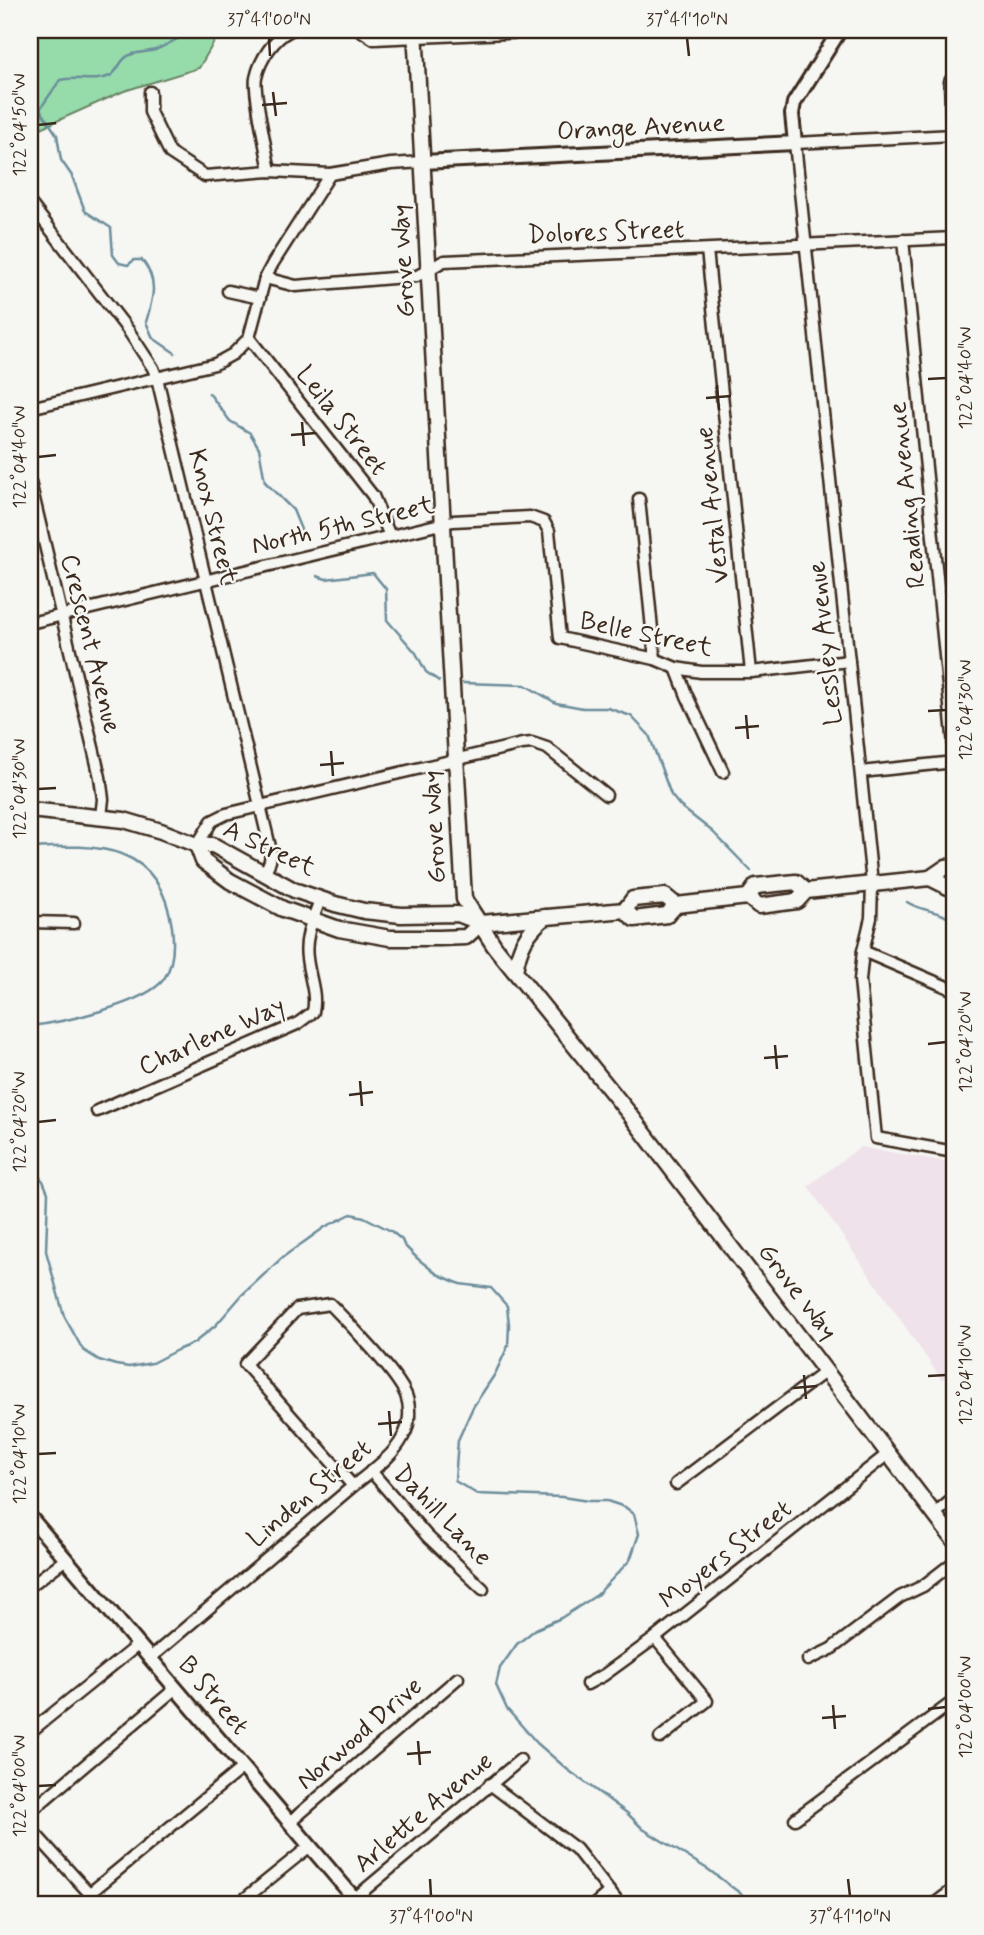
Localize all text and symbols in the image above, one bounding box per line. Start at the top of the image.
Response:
text: 37°41'00"N [227,8,311,32]
text: 37°41'10"N [646,8,728,32]
text: 122°04'50"W [8,73,32,177]
street label: Orange Avenue [556,107,726,151]
street label: Grove Way [384,203,424,319]
street label: Dolores Street [527,213,685,253]
text: 122°04'40"W [954,327,978,429]
street label: Leila Street [287,359,395,483]
street label: Reading Avenue [881,400,935,590]
text: 122°04'40"W [8,406,32,508]
street label: Vestal Avenue [688,425,738,585]
street label: Knox Street [179,446,245,588]
street label: North 5th Street [248,488,438,564]
street label: Crescent Avenue [51,551,129,737]
street label: Lessley Avenue [800,559,852,727]
street label: Belle Street [577,604,715,666]
text: 122°04'30"W [954,660,978,760]
text: 122°04'30"W [8,739,32,839]
street label: Grove Way [415,769,455,885]
street label: A Street [217,813,321,885]
street label: Charlene Way [133,990,291,1084]
text: 122°04'20"W [954,991,978,1093]
text: 122°04'20"W [8,1071,32,1173]
street label: Grove Way [749,1236,845,1348]
text: 122°04'10"W [954,1325,978,1425]
text: 122°04'10"W [8,1404,32,1504]
street label: Linden Street [241,1432,379,1556]
street label: Dahill Lane [385,1458,499,1574]
street label: Moyers Street [653,1493,799,1617]
street label: B Street [170,1649,256,1743]
text: 122°04'00"W [954,1656,978,1758]
street label: Norwood Drive [290,1670,430,1798]
text: 122°04'00"W [8,1735,32,1837]
street label: Arlette Avenue [347,1745,501,1881]
text: 37°41'00"N [389,1905,473,1929]
text: 37°41'10"N [809,1905,891,1929]

